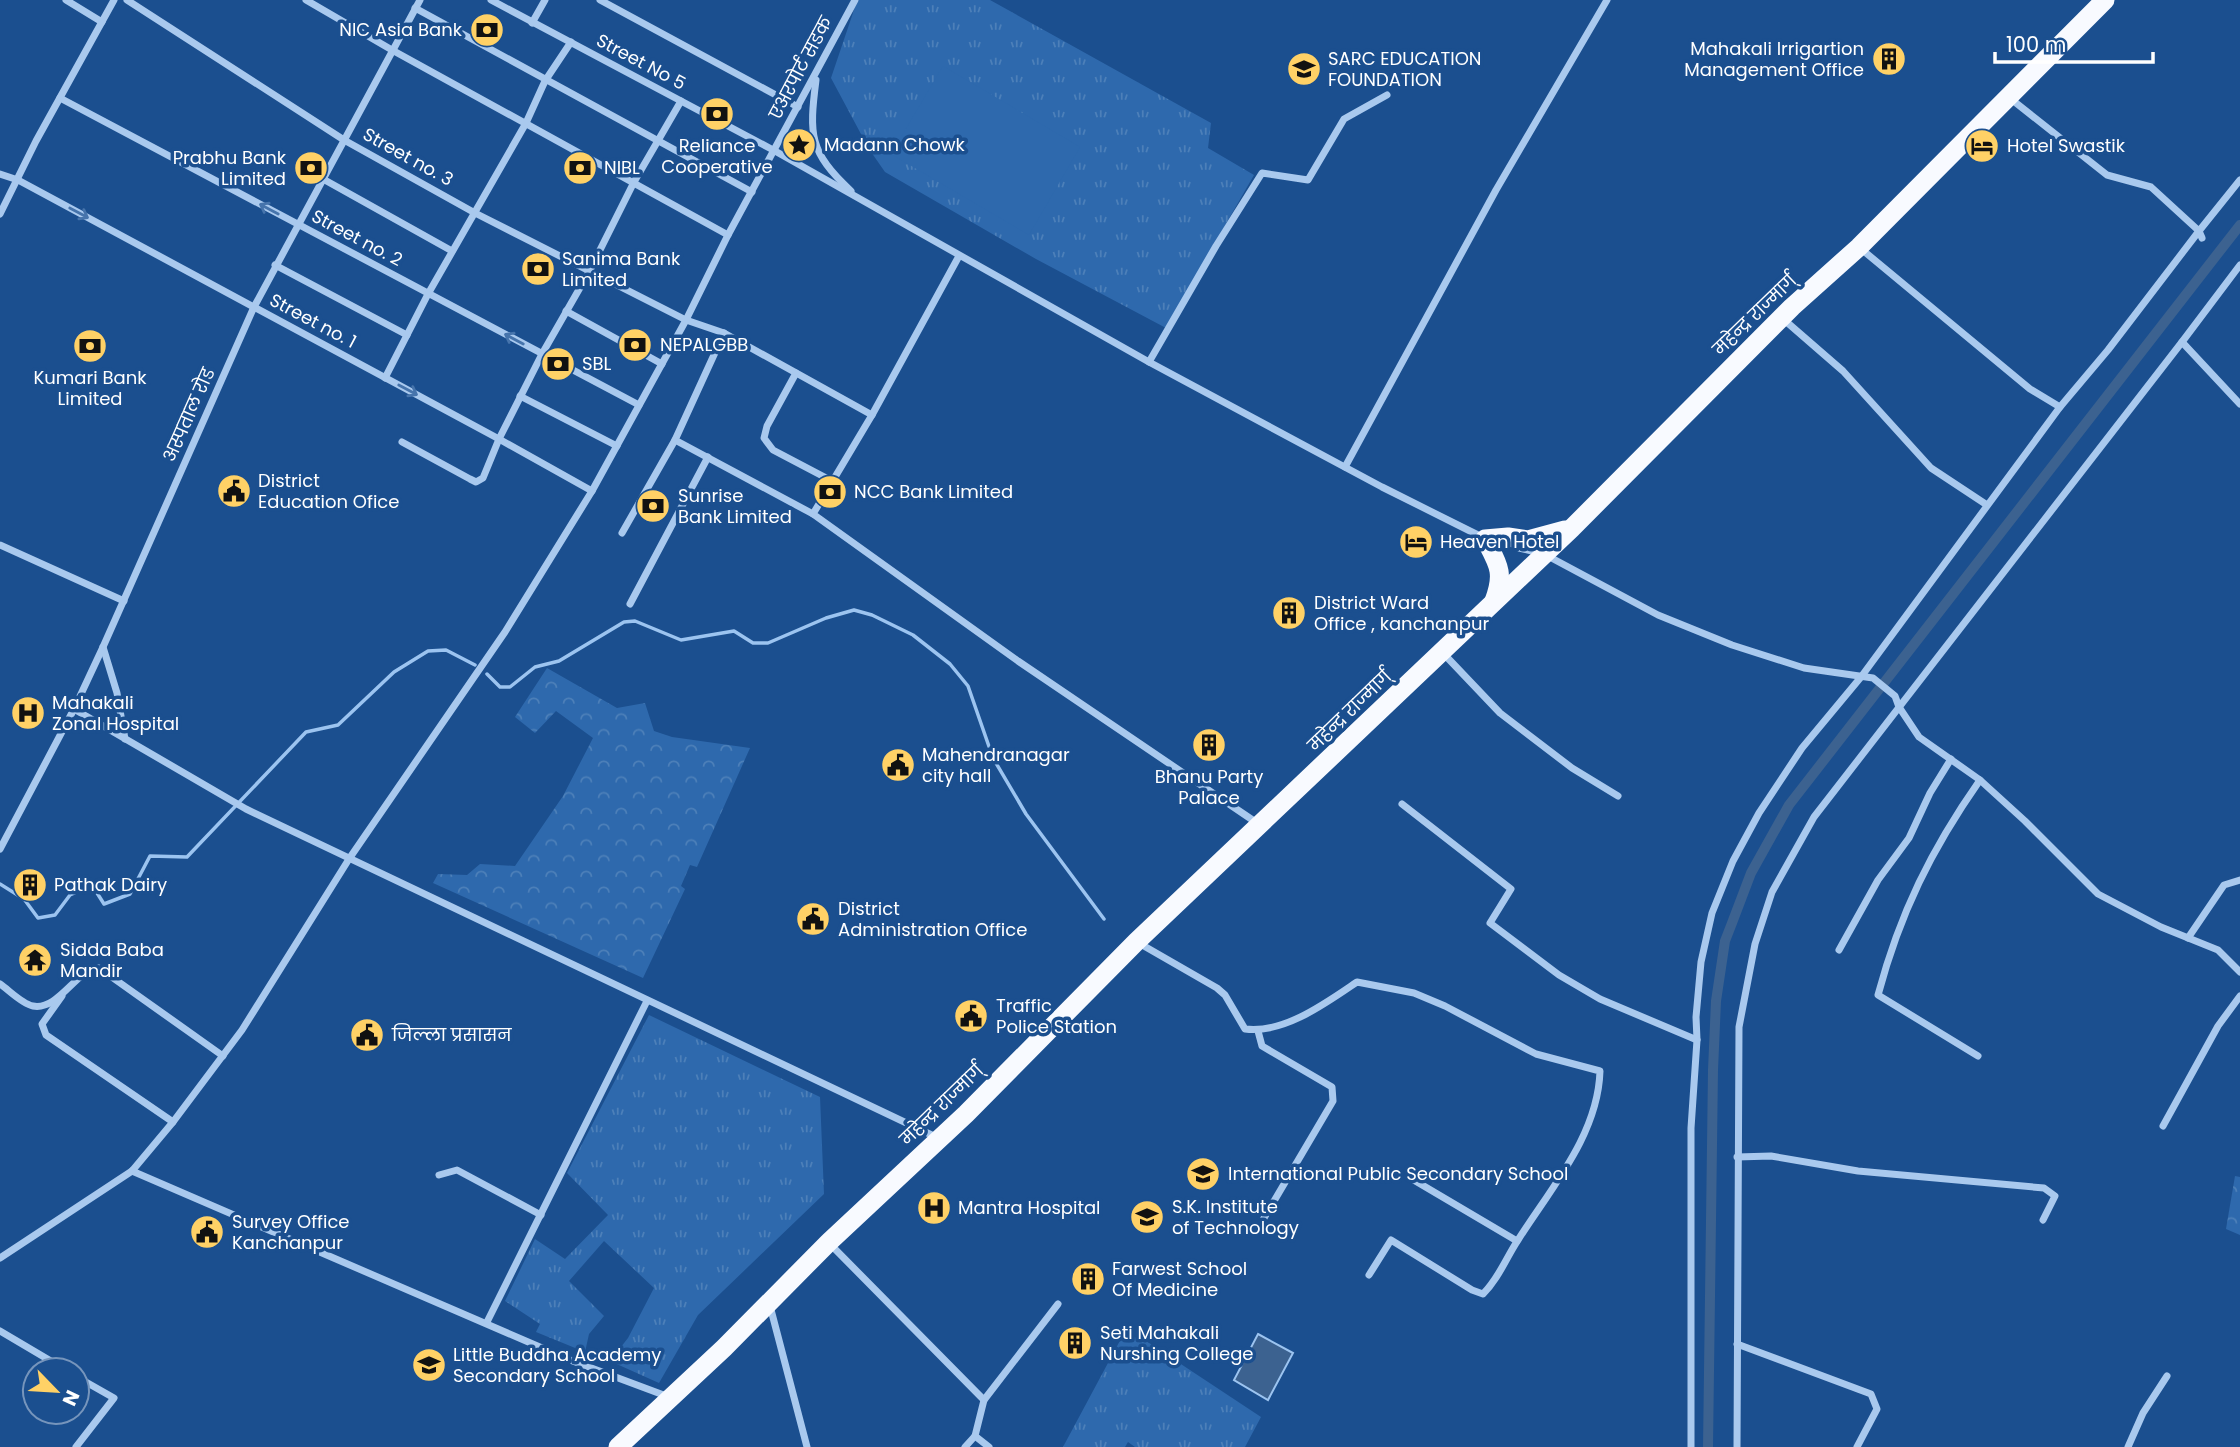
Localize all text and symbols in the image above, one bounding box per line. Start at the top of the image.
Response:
bank icon: NIC Asia Bank [468,11,506,49]
street label: एअरपोर्ट सडक [763,11,839,124]
place label: NIC Asia Bank [339,17,463,42]
scale bar [1995,21,2152,65]
street label: Street No 5 [592,28,690,96]
text: 100 m [2006,30,2066,59]
place label: Mahakali Irrigartion Management Office [1684,36,1864,82]
building icon: Mahakali Irrigartion Management Office [1870,40,1908,78]
place label: SARC EDUCATION FOUNDATION [1328,46,1481,92]
school or university icon: SARC EDUCATION FOUNDATION [1285,50,1323,88]
bank icon: Reliance Cooperative [698,95,736,133]
street label: Street no. 3 [359,121,458,192]
place icon: Madann Chowk [780,126,818,164]
hotel icon: Hotel Swastik [1963,127,2001,165]
place label: Madann Chowk [824,132,966,157]
place label: Reliance Cooperative [661,133,773,179]
place label: Hotel Swastik [2007,133,2126,158]
place label: Prabhu Bank Limited [173,145,287,191]
bank icon: Prabhu Bank Limited [292,149,330,187]
bank icon: NIBL [561,149,599,187]
place label: NIBL [604,155,640,180]
one-way arrow [260,202,280,216]
street label: Street no. 2 [307,203,407,272]
one-way arrow [68,206,88,220]
place label: Sanima Bank Limited [562,246,681,292]
bank icon: Sanima Bank Limited [519,250,557,288]
street label: महेन्द्र राज्मार्ग् [1707,266,1804,362]
street label: Street no. 1 [265,287,361,354]
bank icon: NEPALGBB [616,326,654,364]
bank icon: Kumari Bank Limited [71,327,109,365]
one-way arrow [504,332,524,346]
place label: NEPALGBB [660,332,748,357]
bank icon: SBL [539,345,577,383]
place label: SBL [582,351,612,376]
street label: अस्पताल रोड [157,363,221,466]
place label: Kumari Bank Limited [34,365,147,411]
one-way arrow [398,383,418,397]
place label: District Education Ofice [258,468,399,514]
public building icon: District Education Ofice [215,472,253,510]
bank icon: NCC Bank Limited [811,473,849,511]
place label: NCC Bank Limited [854,479,1013,504]
place label: Sunrise Bank Limited [678,483,792,529]
bank icon: Sunrise Bank Limited [634,487,672,525]
hotel icon: Heaven Hotel [1397,523,1435,561]
place label: Heaven Hotel [1440,529,1559,554]
place label: District Ward Office , kanchanpur [1314,590,1489,636]
building icon: District Ward Office , kanchanpur [1270,594,1308,632]
street label: महेन्द्र राज्मार्ग् [1302,662,1399,758]
place label: Mahakali Zonal Hospital [52,690,179,736]
hospital icon: Mahakali Zonal Hospital [9,694,47,732]
building icon: Bhanu Party Palace [1190,726,1228,764]
place label: Mahendranagar city hall [922,742,1070,788]
public building icon: Mahendranagar city hall [879,746,917,784]
place label: Bhanu Party Palace [1155,764,1263,810]
building icon: Pathak Dairy [11,866,49,904]
place label: Pathak Dairy [54,872,167,897]
place label: District Administration Office [838,896,1027,942]
public building icon: District Administration Office [794,900,832,938]
place label: Sidda Baba Mandir [60,937,164,983]
temple icon: Sidda Baba Mandir [16,941,54,979]
place label: Traffic Police Station [996,993,1117,1039]
public building icon: Traffic Police Station [952,997,990,1035]
public building icon: जिल्ला प्रसासन [348,1016,386,1054]
place label: जिल्ला प्रसासन [391,1022,512,1047]
street label: महेन्द्र राज्मार्ग् [894,1056,991,1152]
school or university icon: International Public Secondary School [1184,1155,1222,1193]
place label: International Public Secondary School [1228,1161,1568,1186]
hospital icon: Mantra Hospital [915,1189,953,1227]
place label: S.K. Institute of Technology [1172,1194,1299,1240]
place label: Mantra Hospital [958,1195,1101,1220]
school or university icon: S.K. Institute of Technology [1128,1198,1166,1236]
place label: Survey Office Kanchanpur [232,1209,350,1255]
public building icon: Survey Office Kanchanpur [188,1213,226,1251]
place label: Farwest School Of Medicine [1112,1256,1247,1302]
building icon: Farwest School Of Medicine [1069,1260,1107,1298]
place label: Seti Mahakali Nurshing College [1100,1320,1254,1366]
building icon: Seti Mahakali Nurshing College [1056,1324,1094,1362]
place label: Little Buddha Academy Secondary School [453,1342,661,1388]
school or university icon: Little Buddha Academy Secondary School [410,1346,448,1384]
north arrow [21,1356,91,1426]
text: N [56,1386,86,1410]

